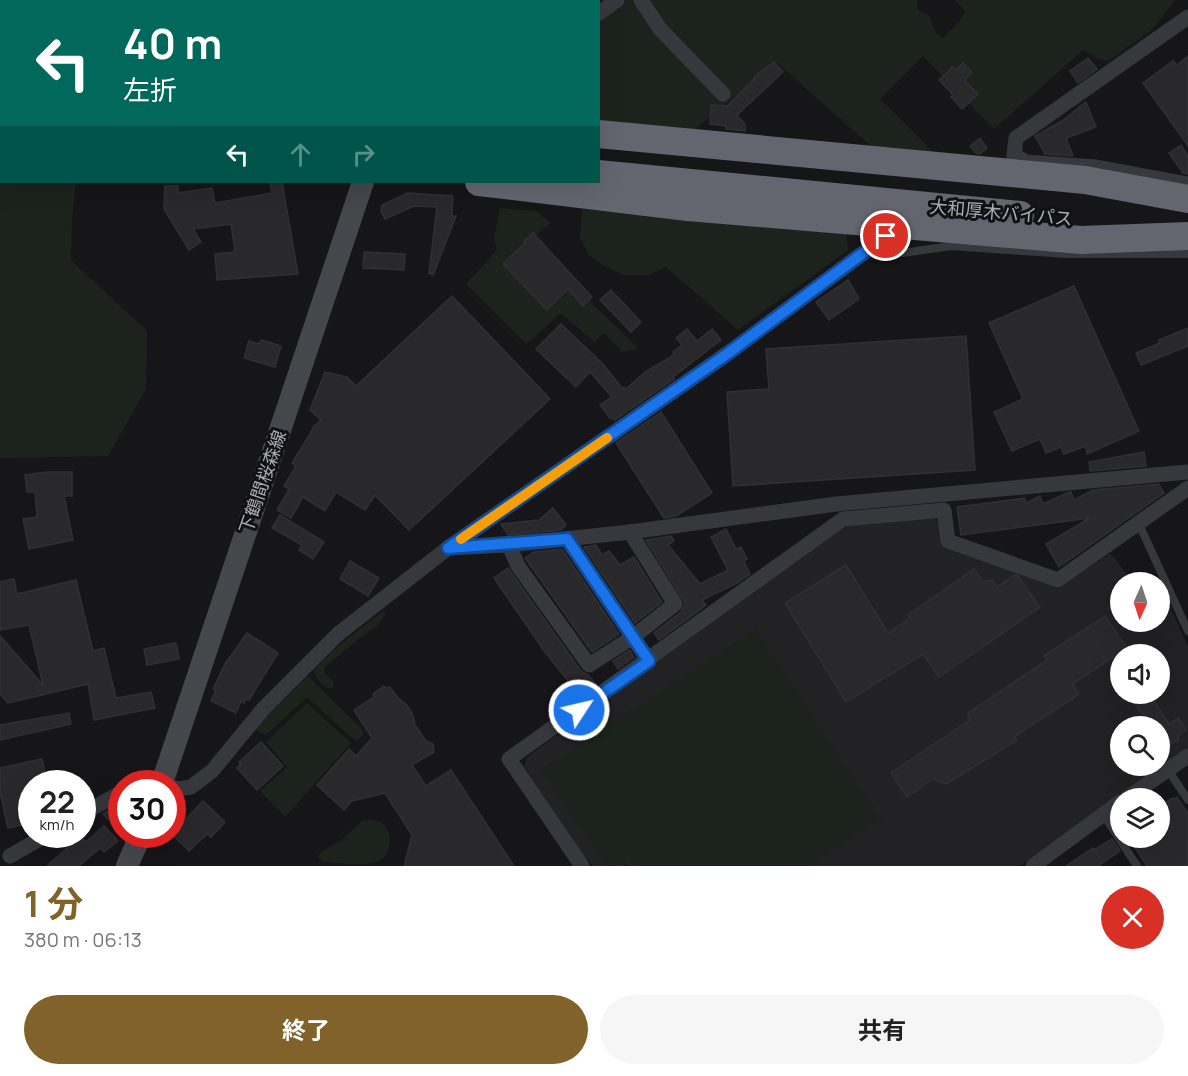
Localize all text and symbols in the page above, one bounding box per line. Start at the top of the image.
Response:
text: 40 m [123,14,222,72]
icon: left [24,24,102,102]
text: 左折 [123,71,177,108]
icon: left [221,138,254,171]
icon: ahead [284,138,317,171]
icon: right [347,138,380,171]
street label: 大和厚木バイパス [928,194,1074,230]
pin [860,210,911,261]
icon: arrive [869,219,902,252]
street label: 下鶴間桜森線 [233,427,291,537]
north arrow [1110,572,1170,632]
map controls [1110,572,1170,848]
button: sound [1110,644,1170,704]
position arrow [547,678,611,742]
button: search [1110,716,1170,776]
speed limit sign: 30 [108,770,186,848]
text: 22 [39,781,75,822]
button: layers [1110,788,1170,848]
text: km/h [40,814,74,835]
text: 1 分 [24,879,83,928]
button: close [1101,886,1164,949]
text: 380 m · 06:13 [24,926,142,953]
button: 終了 [24,995,588,1064]
button: 共有 [600,995,1164,1064]

